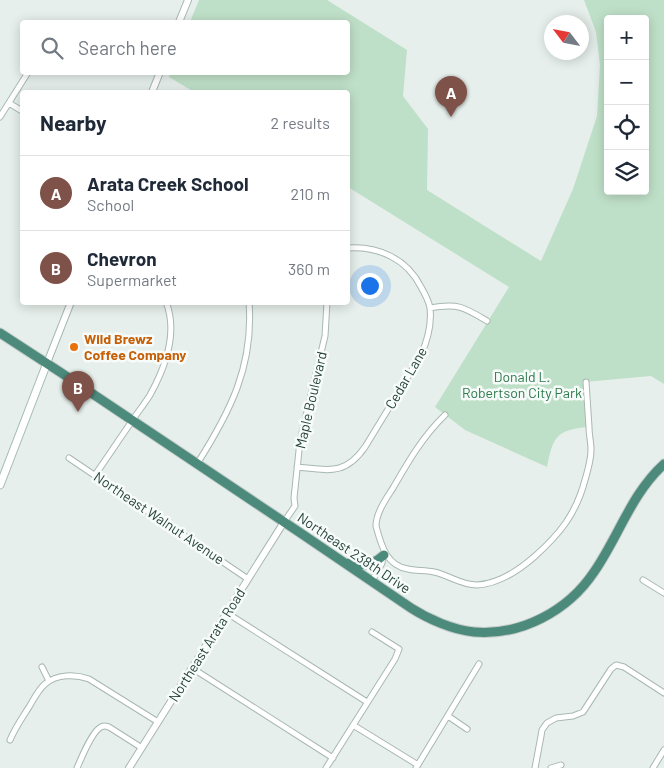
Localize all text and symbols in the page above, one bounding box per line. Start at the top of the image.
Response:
north arrow [544,15,589,60]
map controls [604,15,649,195]
button: + [604,15,649,60]
search box [20,20,350,75]
icon: search [38,34,66,62]
text: Search here [78,36,177,59]
button: − [604,60,649,105]
pin: A [435,76,467,117]
button: locate [604,105,649,150]
text: Nearby [40,110,106,135]
text: 2 results [271,113,330,132]
button: layers [604,150,649,195]
text: Arata Creek School [87,172,249,195]
text: A [51,184,61,203]
text: 210 m [291,184,330,203]
text: School [87,195,134,214]
text: Chevron [87,247,157,270]
text: B [51,259,61,278]
text: 360 m [288,259,330,278]
text: Supermarket [87,270,177,289]
your location [357,273,383,299]
place label: Wild Brewz Coffee Company [84,330,186,363]
marker: Wild Brewz Coffee Company [68,341,80,353]
street label: Cedar Lane [381,344,430,412]
street label: Maple Boulevard [291,350,330,450]
park label: Donald L. Robertson City Park [462,368,582,401]
pin: B [62,371,94,412]
street label: Northeast Walnut Avenue [91,468,228,568]
street label: Northeast 238th Drive [295,508,414,597]
street label: Northeast Arata Road [165,585,248,705]

